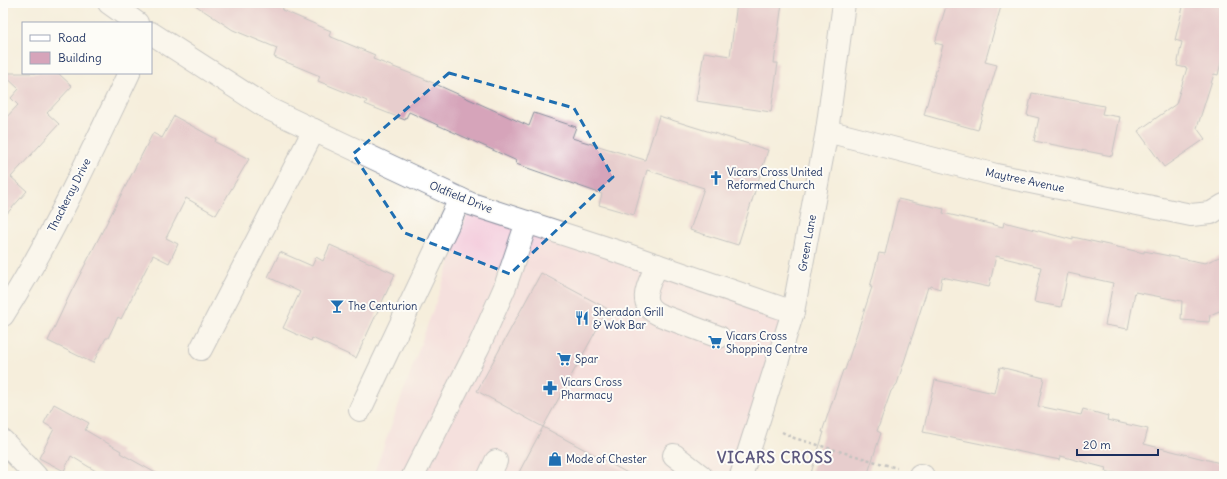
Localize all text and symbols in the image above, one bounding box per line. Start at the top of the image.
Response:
legend [22,22,152,74]
text: Road [58,30,86,45]
text: Building [58,50,102,65]
street label: Thackeray Drive [44,156,94,234]
place label: Vicars Cross United Reformed Church [727,165,823,192]
street label: Maytree Avenue [984,165,1066,195]
church icon: Vicars Cross United Reformed Church [708,170,724,186]
street label: Oldfield Drive [427,178,495,216]
street label: Green Lane [795,213,819,272]
bar icon: The Centurion [329,298,345,314]
place label: The Centurion [348,299,417,313]
place label: Sheradon Grill & Wok Bar [593,305,663,332]
restaurant icon: Sheradon Grill & Wok Bar [574,310,590,326]
place label: Vicars Cross Shopping Centre [726,329,808,356]
supermarket icon: Vicars Cross Shopping Centre [707,334,723,350]
supermarket icon: Spar [556,351,572,367]
place label: Spar [575,352,599,366]
place label: Vicars Cross Pharmacy [561,375,622,402]
pharmacy icon: Vicars Cross Pharmacy [542,380,558,396]
scale bar [1077,431,1158,457]
text: 20 m [1083,437,1111,452]
district label: VICARS CROSS [717,448,833,467]
shop icon: Mode of Chester [547,451,563,467]
place label: Mode of Chester [566,452,647,466]

